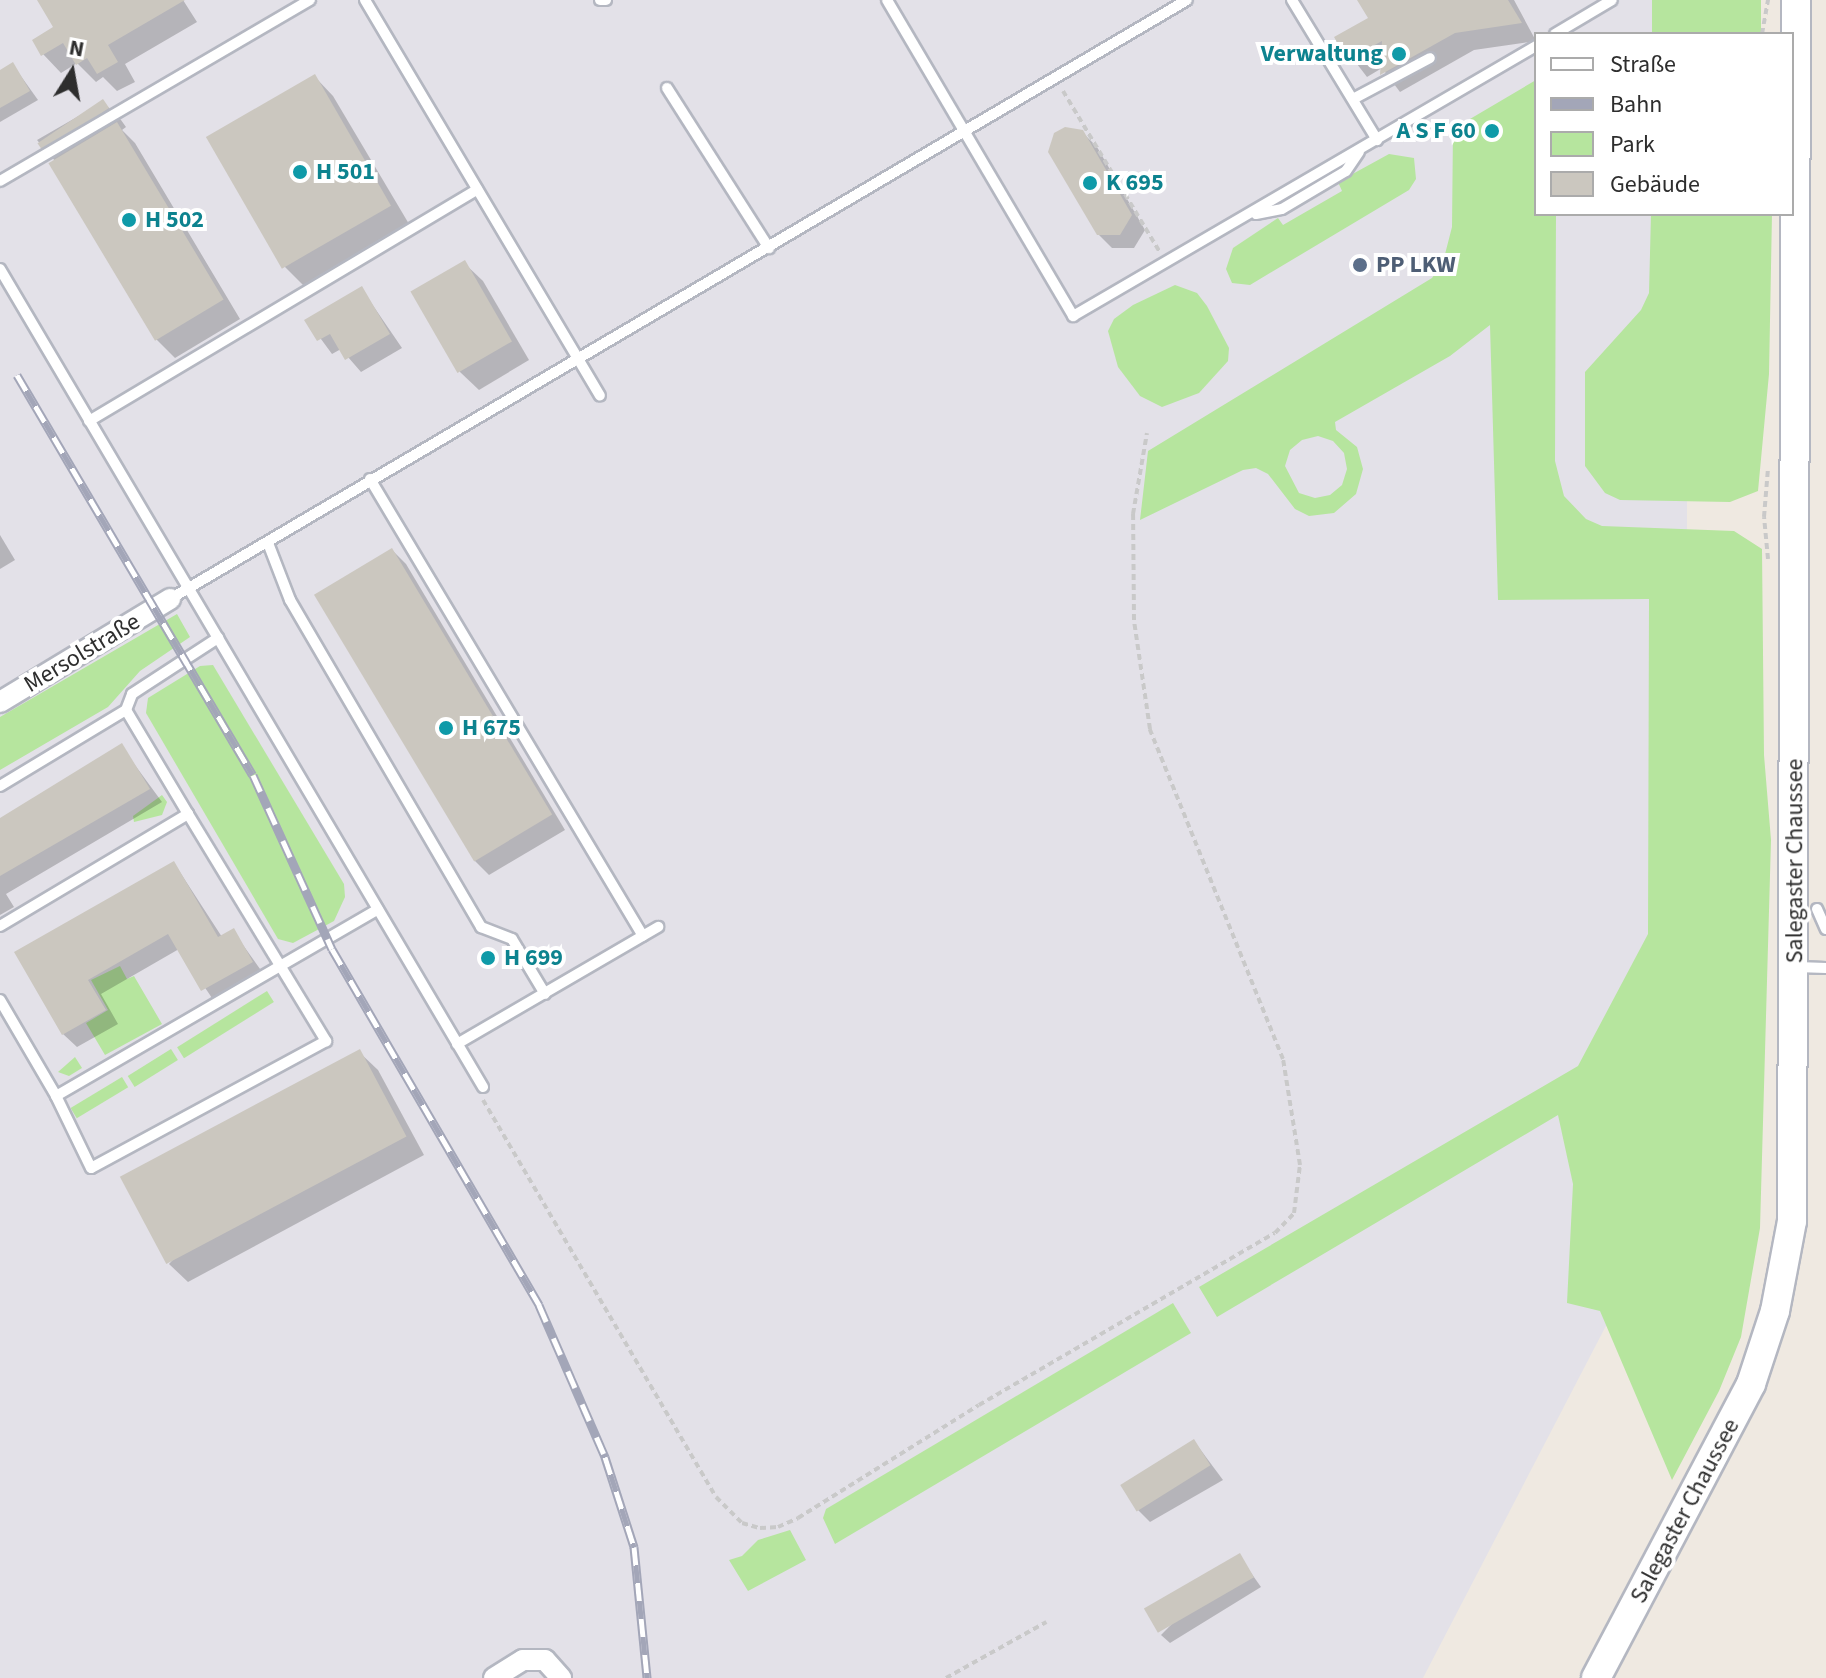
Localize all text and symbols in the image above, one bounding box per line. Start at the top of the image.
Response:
text: N [66,31,87,66]
north arrow [32,32,112,112]
legend [1534,32,1794,216]
place label: Verwaltung [1261,40,1383,68]
marker: Verwaltung [1390,45,1408,63]
text: Straße [1610,47,1676,82]
text: Bahn [1610,87,1662,122]
place label: A S F 60 [1397,117,1476,145]
marker: A S F 60 [1483,122,1501,140]
text: Park [1610,127,1655,162]
place label: H 501 [316,158,375,186]
marker: H 501 [291,163,309,181]
text: Gebäude [1610,167,1700,202]
place label: K 695 [1106,169,1164,197]
marker: K 695 [1081,174,1099,192]
place label: H 502 [145,206,204,234]
marker: H 502 [120,211,138,229]
place label: PP LKW [1376,251,1456,279]
marker: PP LKW [1351,256,1369,274]
street label: Mersolstraße [19,607,145,699]
place label: H 675 [462,714,521,742]
marker: H 675 [437,719,455,737]
street label: Salegaster Chaussee [1781,759,1809,963]
place label: H 699 [504,944,563,972]
marker: H 699 [479,949,497,967]
street label: Salegaster Chaussee [1624,1414,1746,1608]

